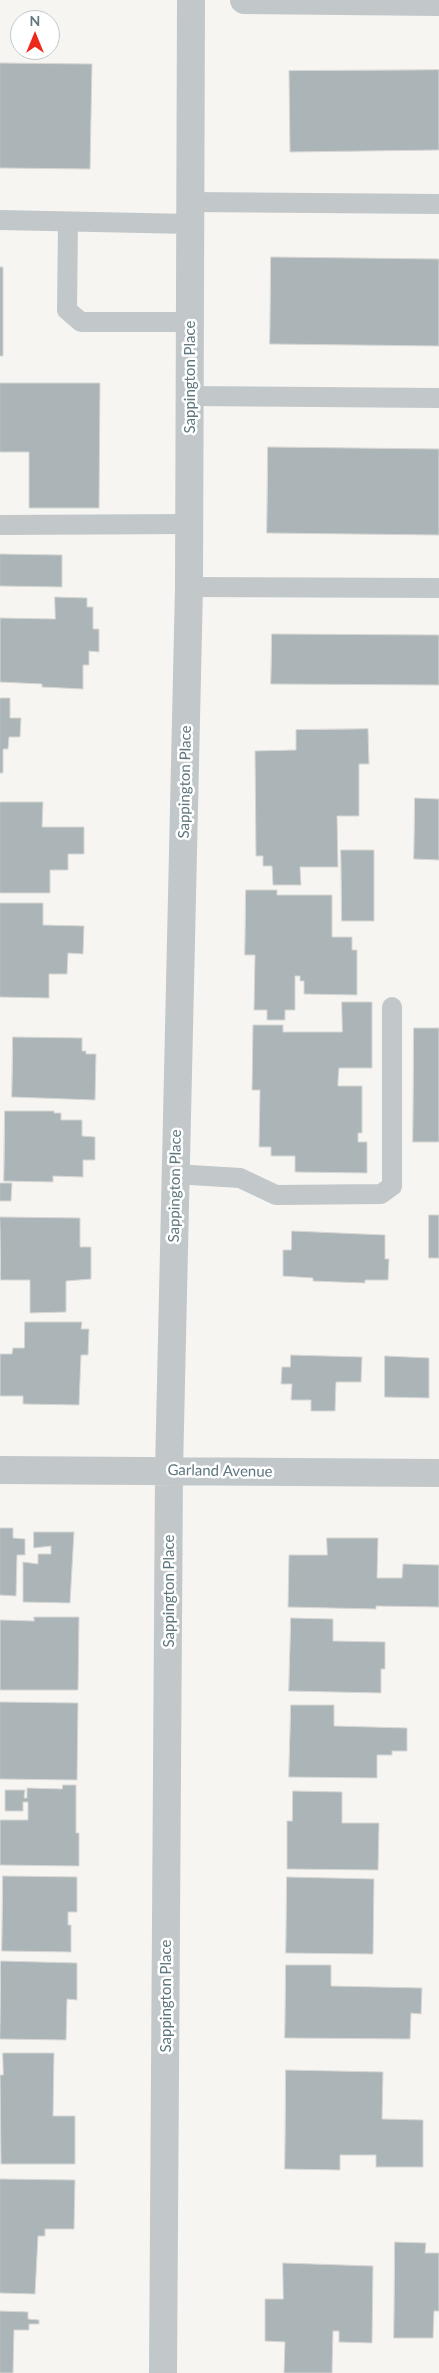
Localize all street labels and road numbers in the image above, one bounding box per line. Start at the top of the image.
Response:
street label: Sappington Place [181,320,199,434]
street label: Sappington Place [175,725,195,839]
street label: Sappington Place [165,1129,185,1243]
street label: Garland Avenue [167,1461,273,1481]
street label: Sappington Place [160,1534,178,1648]
street label: Sappington Place [157,1939,175,2053]

